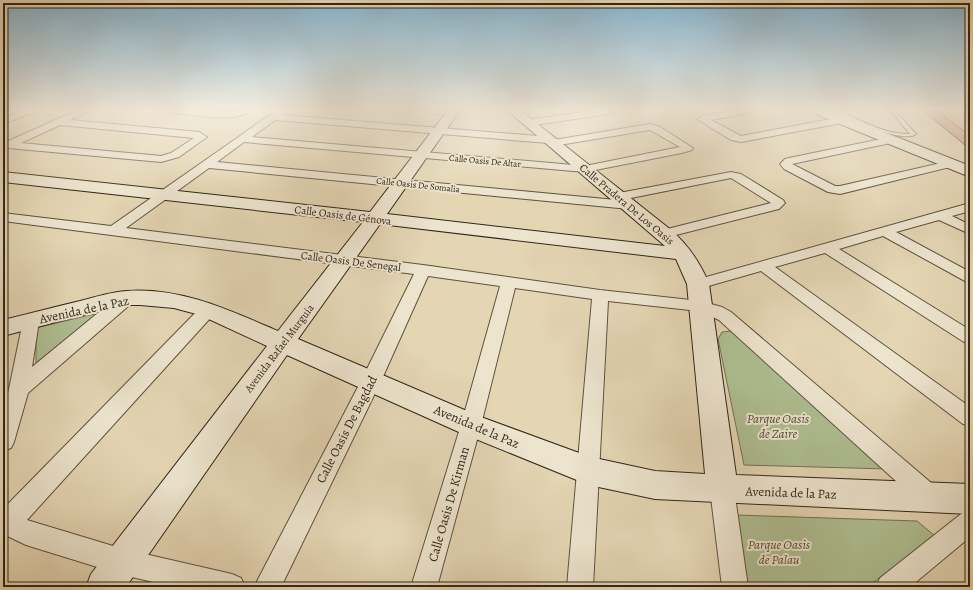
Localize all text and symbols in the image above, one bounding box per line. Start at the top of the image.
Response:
street label: Calle Oasis De Altar [449,152,522,170]
street label: Calle Pradera De Los Oasis [576,160,677,248]
street label: Calle Oasis De Somalia [376,175,461,195]
street label: Calle Oasis de Génova [294,202,393,229]
street label: Calle Oasis De Senegal [300,248,402,275]
street label: Avenida de la Paz [37,292,131,327]
street label: Avenida Rafael Murguía [241,300,318,396]
street label: Calle Oasis De Bagdad [312,373,381,486]
street label: Avenida de la Paz [431,400,522,452]
park label: Parque Oasis de Zaire [747,410,810,442]
street label: Calle Oasis De Kirman [424,445,473,564]
street label: Avenida de la Paz [744,482,837,503]
park label: Parque Oasis de Palau [748,536,811,568]

